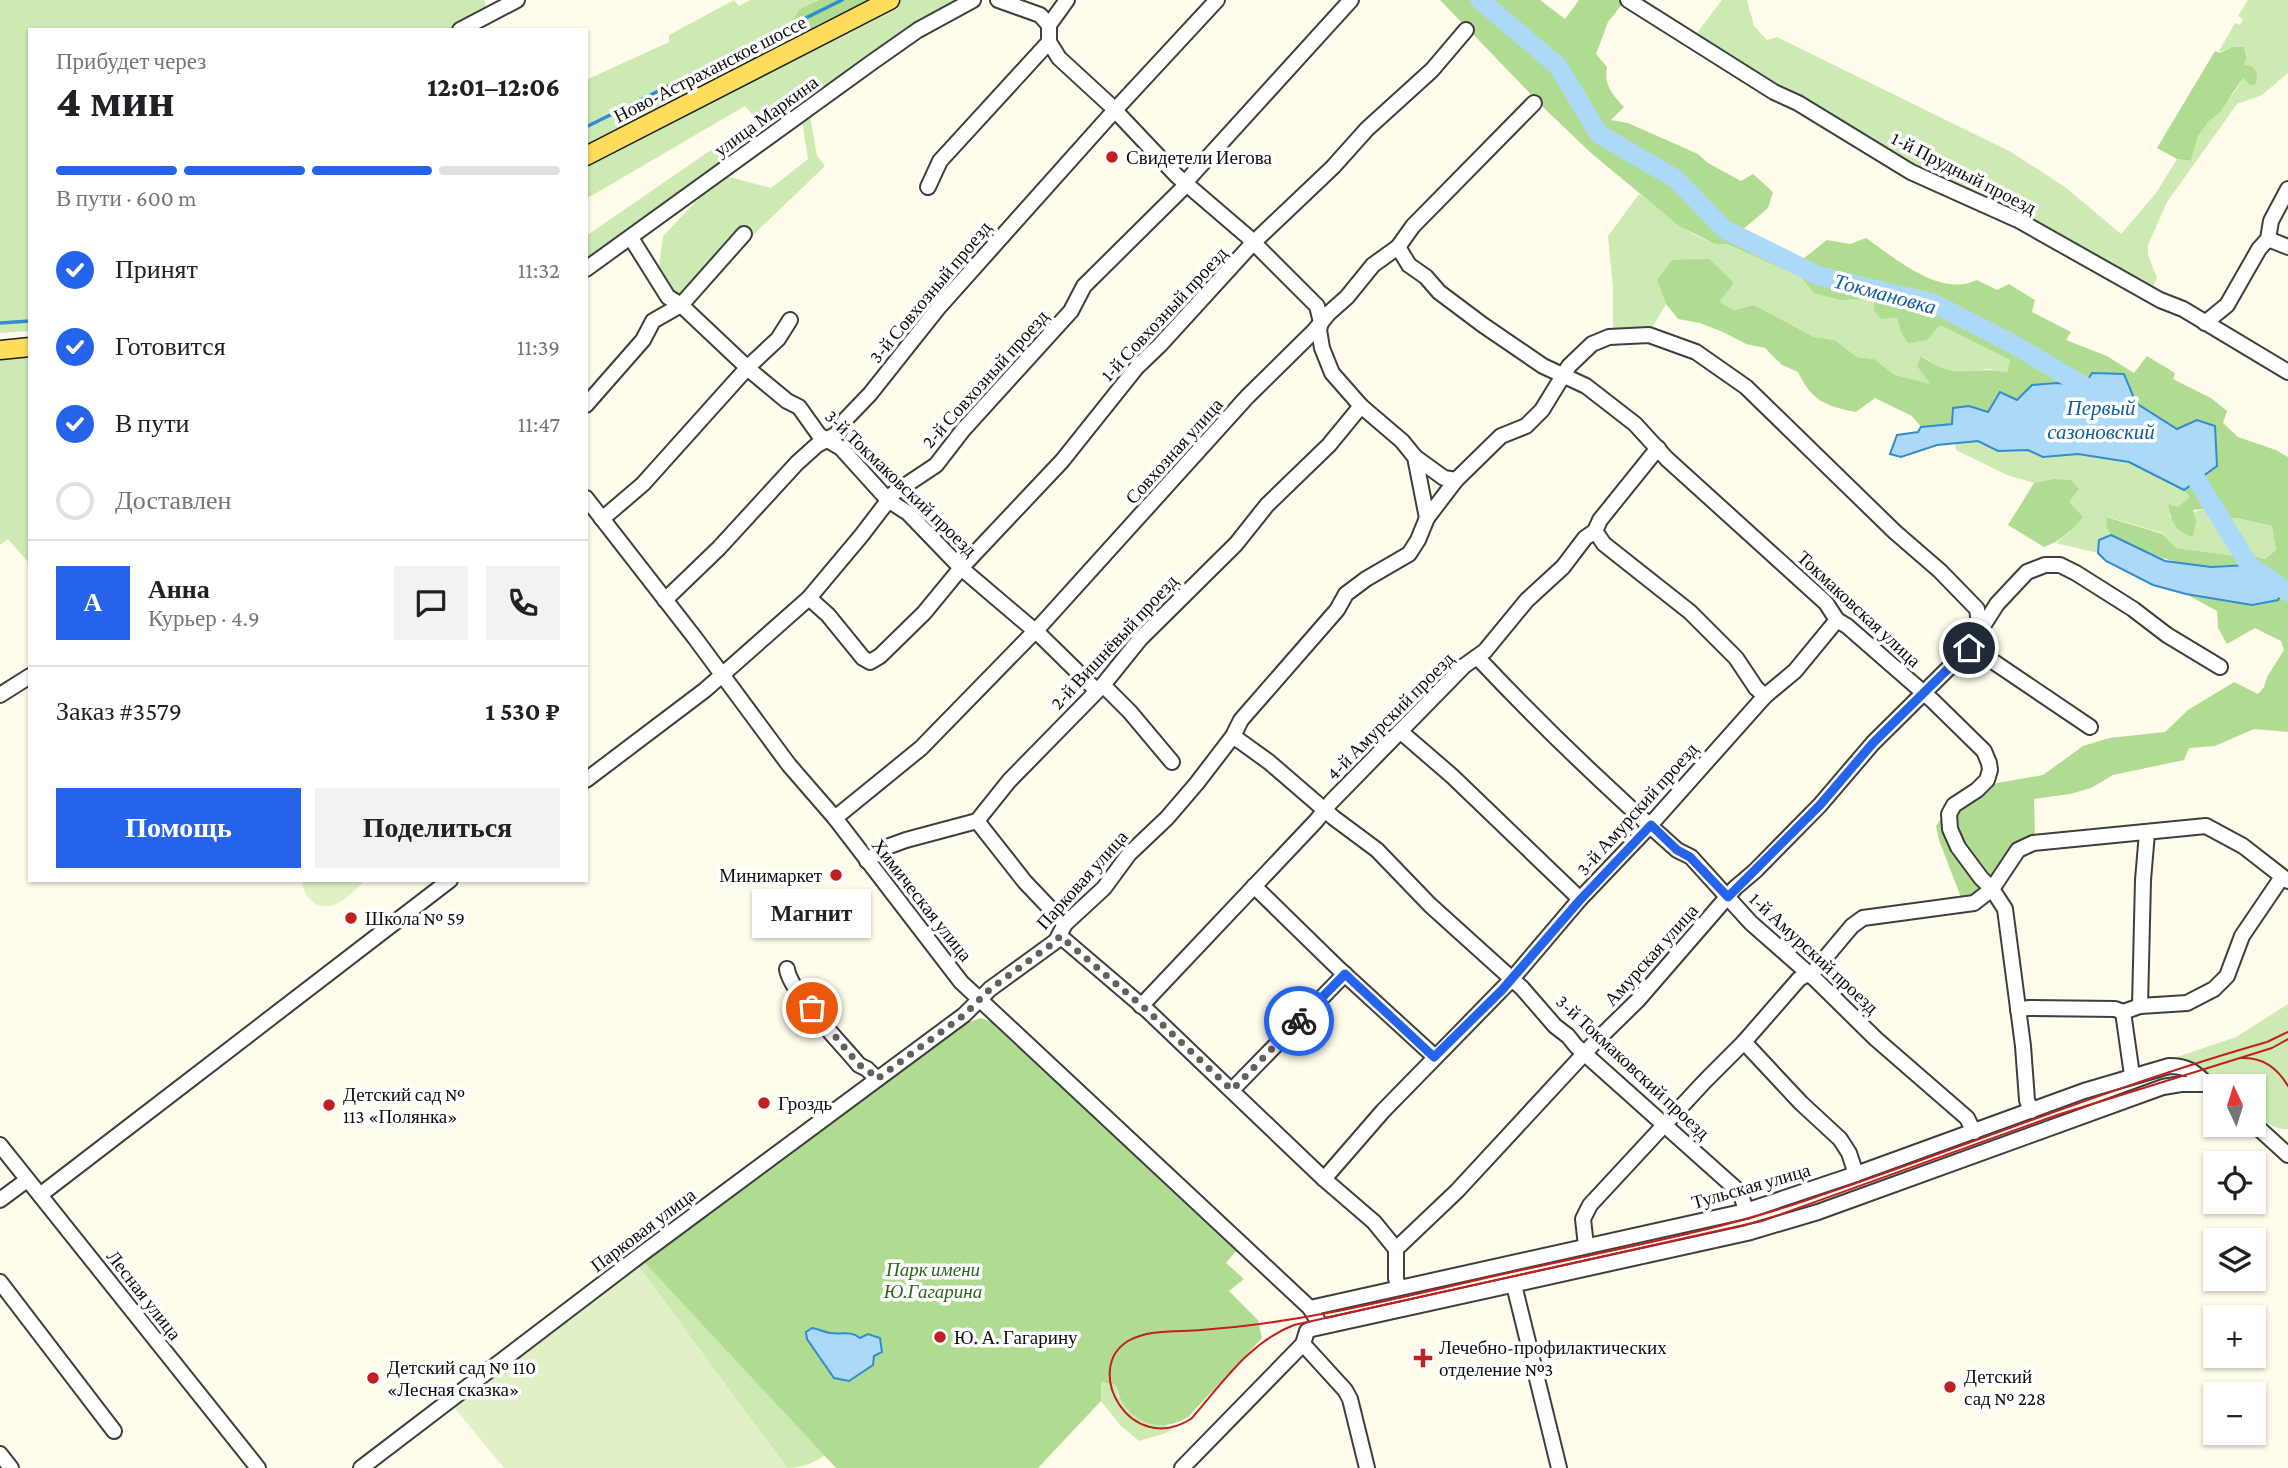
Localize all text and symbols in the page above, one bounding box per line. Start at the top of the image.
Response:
street label: Ново-Астраханское шоссе [610,11,810,127]
text: Прибудет через [56,48,206,74]
street label: улица Маркина [710,71,823,161]
text: 12:01–12:06 [427,73,560,102]
text: 4 мин [56,75,175,126]
street label: 1-й Прудный проезд [1888,127,2040,219]
place label: Свидетели Иегова [1126,147,1273,168]
marker: Свидетели Иегова [1104,149,1120,165]
text: В пути · 600 m [56,185,196,211]
street label: 3-й Совхозный проезд [865,217,996,367]
street label: 1-й Совхозный проезд [1096,242,1232,385]
icon: check [56,251,94,289]
text: Принят [115,255,198,284]
text: 11:32 [518,257,560,283]
water label: Токмановка [1831,269,1939,319]
street label: 2-й Совхозный проезд [918,306,1053,452]
icon: check [56,328,94,366]
text: Готовится [115,332,226,361]
text: 11:39 [517,334,560,360]
street label: Совхозная улица [1121,393,1227,508]
water label: Первый сазоновский [2047,396,2155,444]
icon: check [56,405,94,443]
street label: 3-й Токмаковский проезд [821,405,981,561]
text: В пути [115,409,189,438]
text: 11:47 [518,411,560,437]
text: Доставлен [115,486,232,515]
street label: Токмаковская улица [1793,546,1925,672]
button: chat [394,566,468,640]
button: phone [486,566,560,640]
street label: 2-й Вишнёвый проезд [1046,570,1182,714]
text: Анна [148,575,210,604]
text: А [84,588,102,617]
text: Курьер · 4.9 [148,605,260,631]
pin [1939,618,1999,678]
icon: home [1950,629,1988,667]
street label: 4-й Амурский проезд [1322,648,1458,784]
text: Заказ #3579 [56,697,182,726]
text: 1 530 ₽ [485,697,560,726]
street label: 3-й Амурский проезд [1572,738,1702,880]
button: Помощь [56,788,301,868]
button: Поделиться [315,788,560,868]
street label: Парковая улица [1032,826,1132,934]
street label: Химическая улица [868,835,977,966]
place label: Минимаркет [719,865,823,886]
marker: Минимаркет [828,867,844,883]
street label: 1-й Амурский проезд [1745,888,1883,1018]
callout: Магнит [752,889,872,938]
street label: Амурская улица [1600,899,1703,1010]
text: Магнит [771,900,852,926]
place label: Школа № 59 [365,908,465,929]
marker: Школа № 59 [343,910,359,926]
pin [782,978,842,1038]
courier [1264,986,1334,1056]
icon: bag [793,989,831,1027]
street label: 3-й Токмаковский проезд [1552,990,1714,1144]
icon: bike [1280,1002,1318,1040]
north arrow [2203,1074,2266,1138]
map controls [2203,1074,2266,1445]
place label: Детский сад № 113 «Полянка» [343,1084,465,1127]
place label: Гроздь [778,1093,833,1114]
marker: Гроздь [756,1095,772,1111]
marker: Детский сад № 113 «Полянка» [321,1097,337,1113]
button: locate [2203,1151,2266,1214]
street label: Тульская улица [1689,1159,1813,1213]
street label: Парковая улица [586,1183,700,1276]
button: layers [2203,1228,2266,1291]
street label: Лесная улица [103,1246,186,1344]
park label: Парк имени Ю.Гагарина [883,1259,982,1302]
button: + [2203,1305,2266,1368]
place label: Ю. А. Гагарину [954,1327,1078,1348]
marker: Ю. А. Гагарину [932,1329,948,1345]
place label: Лечебно-профилактических отделение №3 [1439,1337,1667,1380]
marker: Лечебно-профилактических отделение №3 [1413,1348,1433,1368]
place label: Детский сад № 110 «Лесная сказка» [387,1357,536,1400]
place label: Детский сад № 228 [1964,1366,2046,1409]
marker: Детский сад № 110 «Лесная сказка» [365,1370,381,1386]
marker: Детский сад № 228 [1942,1379,1958,1395]
button: − [2203,1382,2266,1445]

